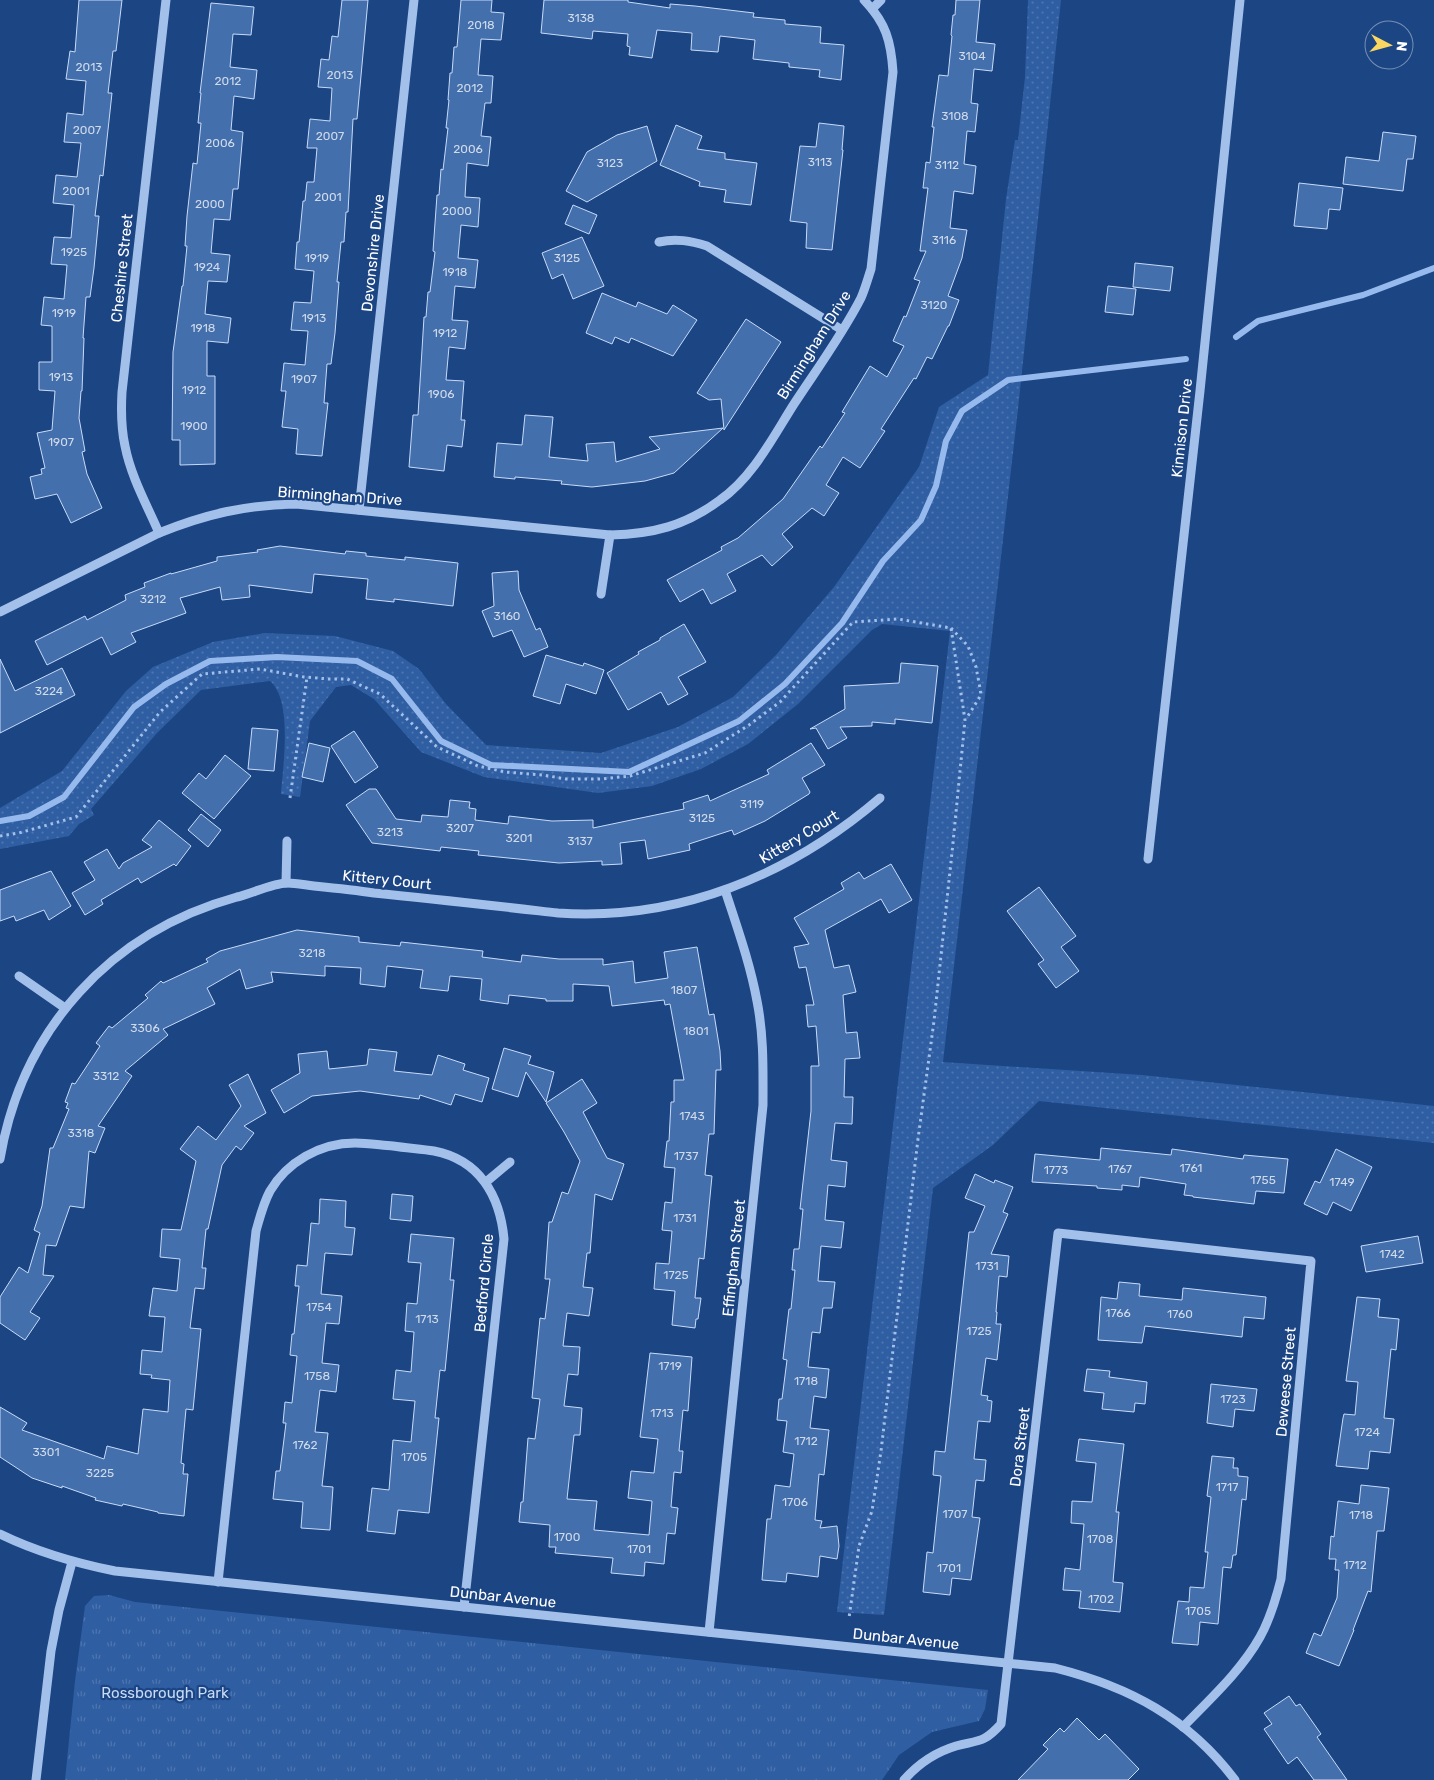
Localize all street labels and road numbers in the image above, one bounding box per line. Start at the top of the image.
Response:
street label: Devonshire Drive [358,193,388,313]
street label: Cheshire Street [107,213,137,323]
street label: Birmingham Drive [773,287,855,403]
street label: Kinnison Drive [1168,378,1196,478]
street label: Birmingham Drive [277,483,403,509]
street label: Kittery Court [756,806,842,868]
street label: Kittery Court [342,866,432,894]
street label: Effingham Street [719,1198,749,1317]
street label: Bedford Circle [471,1233,497,1333]
street label: Deweese Street [1272,1326,1300,1438]
street label: Dora Street [1006,1406,1034,1488]
street label: Dunbar Avenue [449,1582,557,1612]
street label: Dunbar Avenue [852,1624,960,1654]

